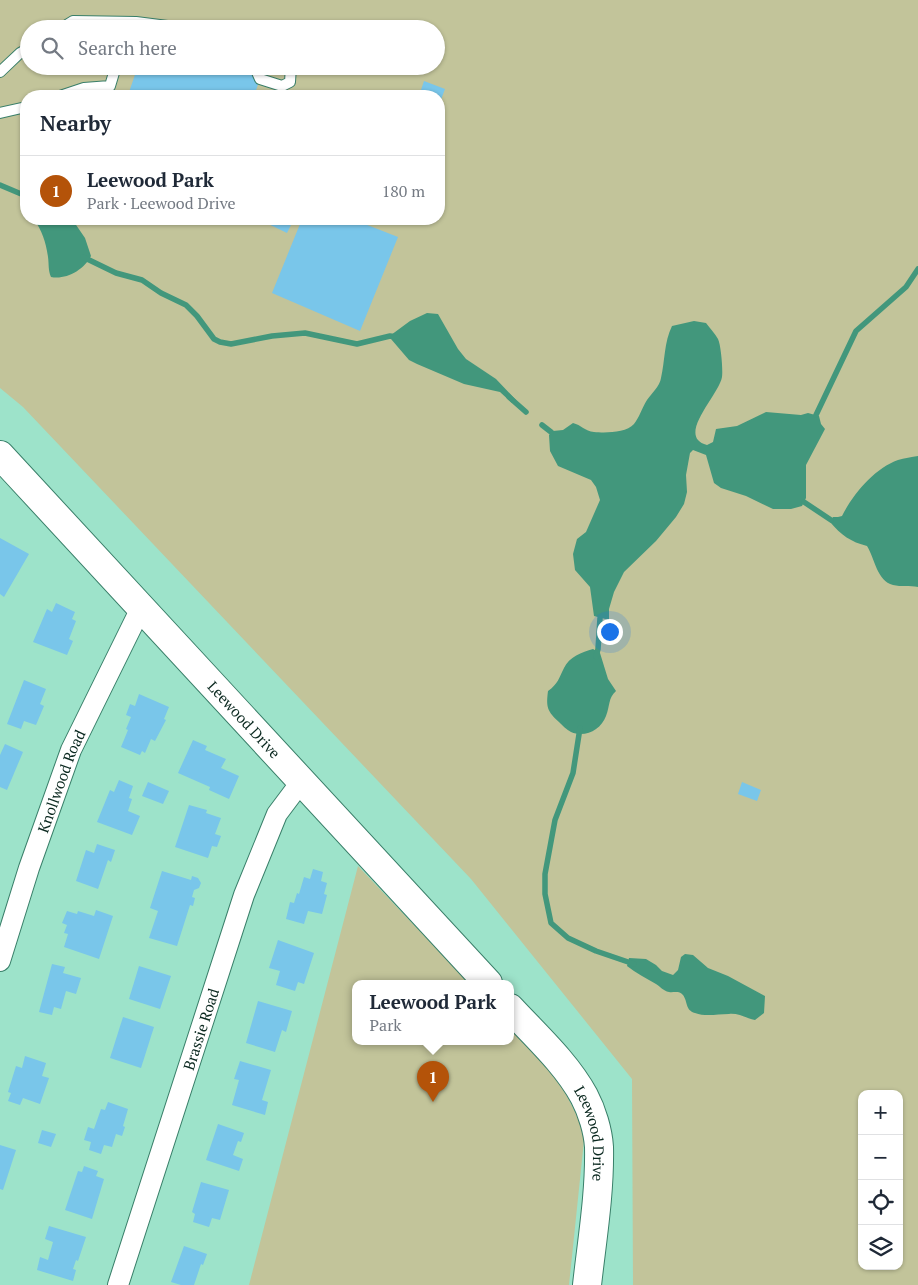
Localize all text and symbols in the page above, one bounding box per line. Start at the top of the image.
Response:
search box [20,20,445,75]
icon: search [38,34,66,62]
text: Search here [78,35,177,60]
text: Nearby [40,109,111,137]
text: Leewood Park [87,167,214,192]
text: 1 [51,180,61,202]
text: 180 m [382,180,425,202]
text: Park · Leewood Drive [87,192,236,214]
your location [597,619,623,645]
street label: Leewood Drive [204,676,285,762]
street label: Knollwood Road [32,726,90,835]
popup [352,980,514,1045]
street label: Brassie Road [178,986,223,1072]
text: Leewood Park [370,989,496,1014]
text: Park [370,1014,402,1036]
pin: 1 [417,1061,449,1102]
street label: Leewood Drive [570,1082,609,1182]
map controls [858,1090,903,1270]
button: + [858,1090,903,1135]
button: − [858,1135,903,1180]
button: locate [858,1180,903,1225]
button: layers [858,1225,903,1270]

